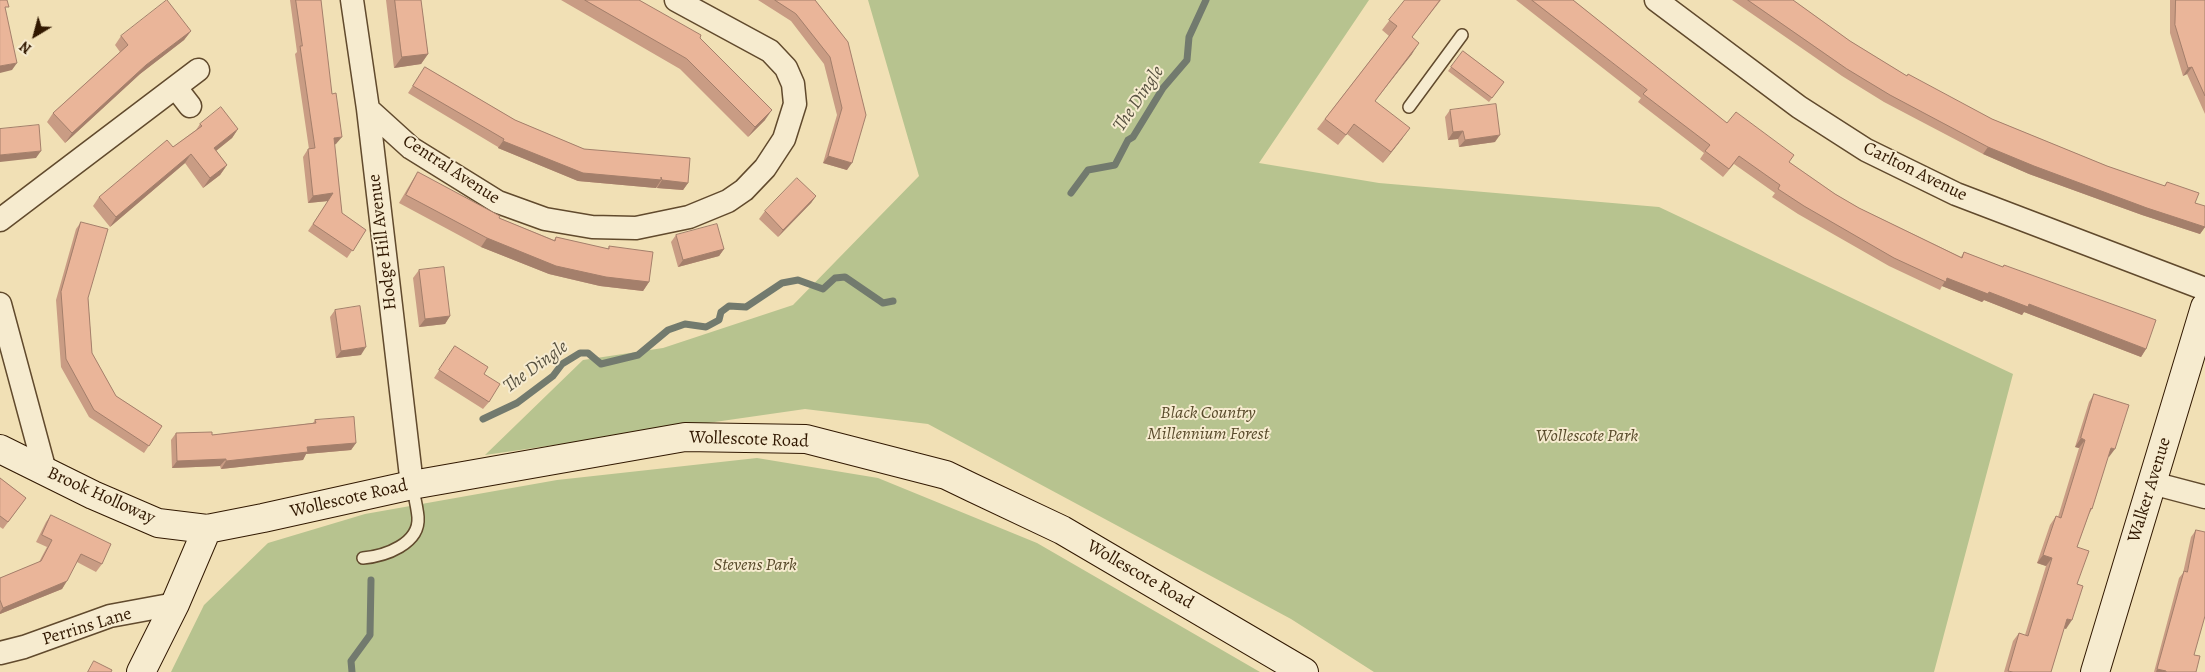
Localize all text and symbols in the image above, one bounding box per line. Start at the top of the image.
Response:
north arrow [10,10,60,60]
text: N [16,37,35,58]
water label: The Dingle [1109,62,1169,136]
street label: Central Avenue [398,131,504,209]
street label: Carlton Avenue [1860,138,1970,206]
street label: Hodge Hill Avenue [364,173,402,311]
water label: The Dingle [499,336,573,398]
park label: Black Country Millennium Forest [1147,403,1269,446]
park label: Wollescote Park [1536,426,1638,448]
street label: Wollescote Road [689,427,809,453]
street label: Walker Avenue [2124,435,2176,545]
street label: Brook Holloway [44,463,158,529]
street label: Wollescote Road [288,475,410,523]
street label: Wollescote Road [1083,536,1197,614]
park label: Stevens Park [713,555,797,577]
street label: Perrins Lane [40,603,134,651]

